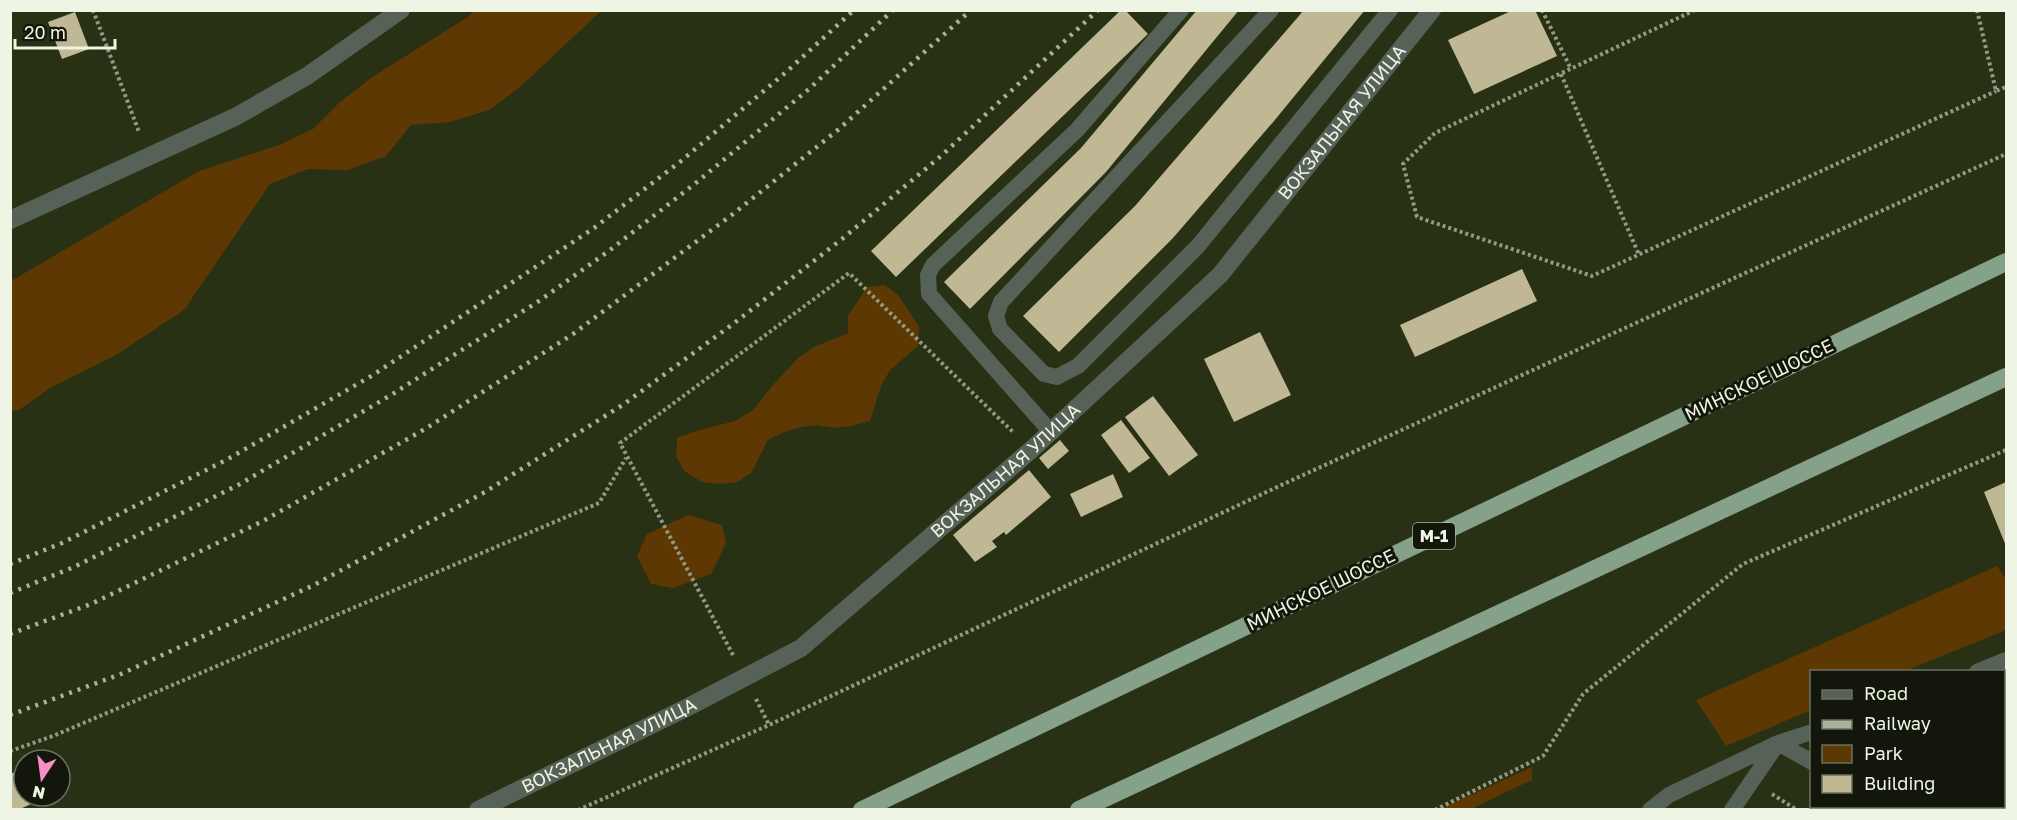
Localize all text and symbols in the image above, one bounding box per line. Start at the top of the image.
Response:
scale bar [15,12,116,50]
text: 20 m [24,21,66,43]
street label: ВОКЗАЛЬНАЯ УЛИЦА [1273,40,1410,204]
street label: МИНСКОЕ ШОССЕ [1681,334,1836,425]
street label: ВОКЗАЛЬНАЯ УЛИЦА [925,398,1084,542]
road number: М-1 [1413,523,1455,549]
street label: МИНСКОЕ ШОССЕ [1243,544,1398,635]
legend [1810,670,2005,808]
text: Road [1864,682,1908,704]
street label: ВОКЗАЛЬНАЯ УЛИЦА [517,693,700,797]
text: Railway [1864,712,1931,734]
text: Park [1864,742,1903,764]
north arrow [12,748,72,808]
text: Building [1864,772,1935,794]
text: N [30,782,47,804]

